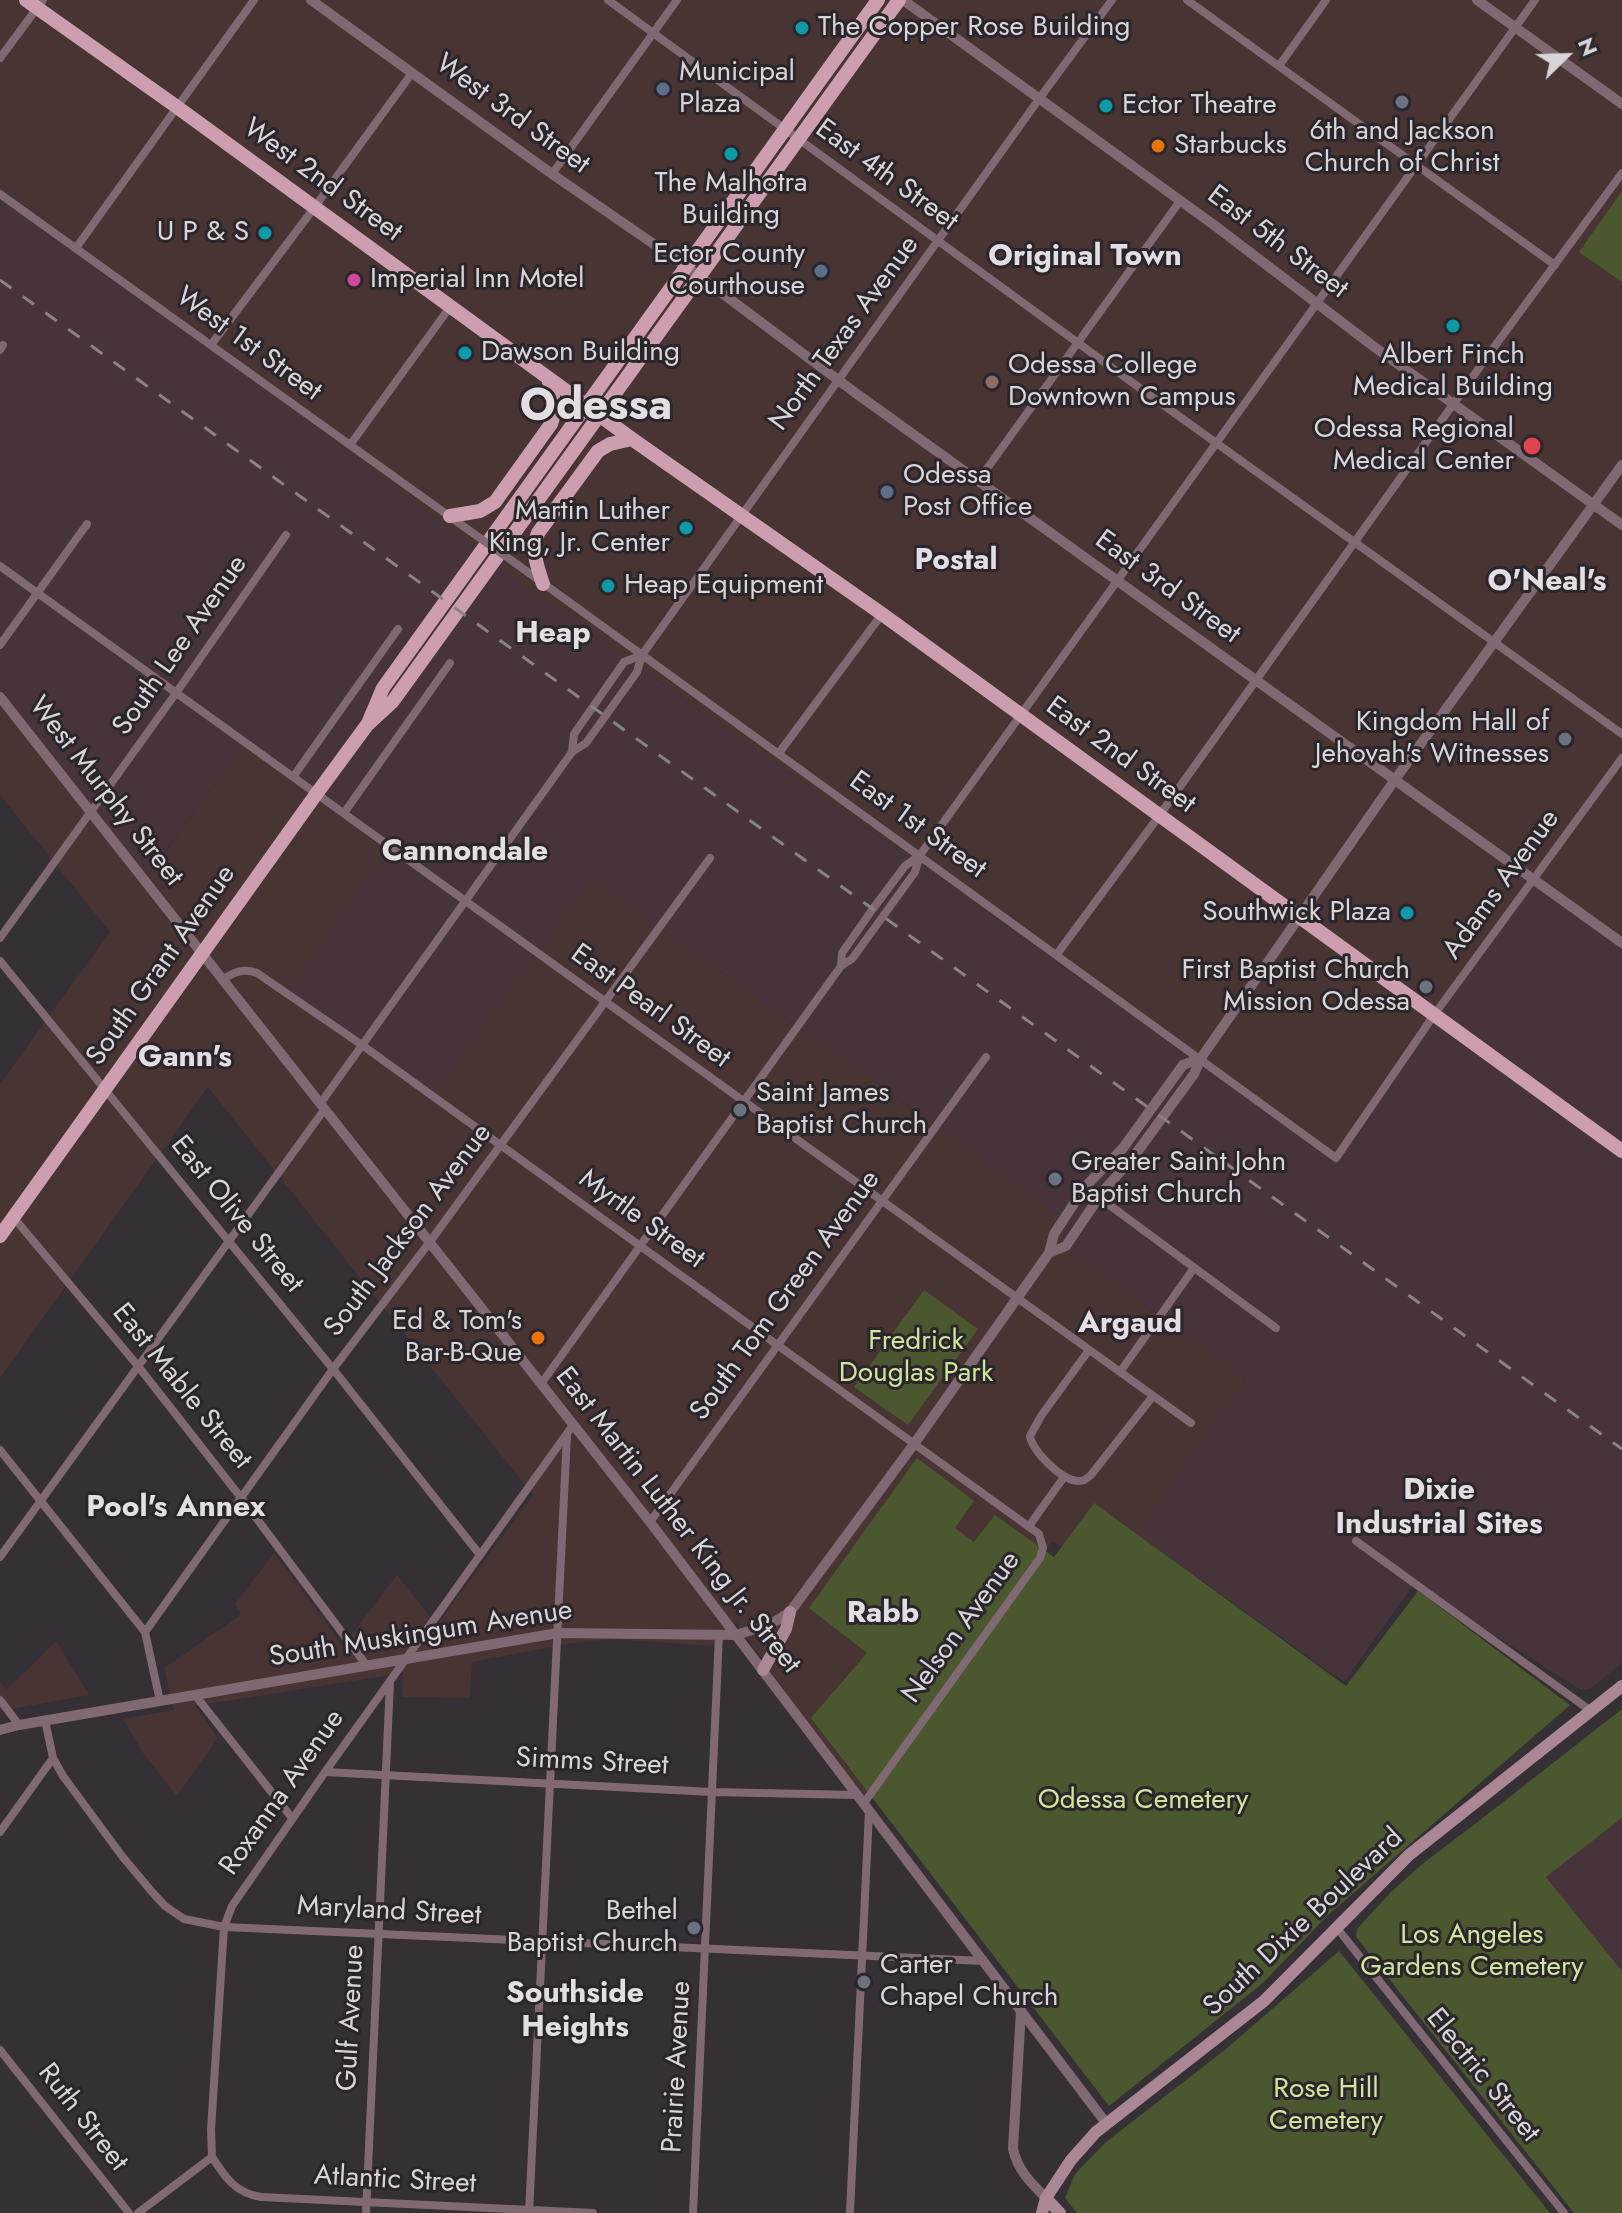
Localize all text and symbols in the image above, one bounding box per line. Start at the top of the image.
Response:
place label: The Copper Rose Building [818,11,1130,45]
north arrow [1526,16,1606,96]
marker: The Copper Rose Building [793,19,811,37]
text: N [1570,32,1606,61]
street label: West 3rd Street [428,48,596,182]
place label: Municipal Plaza [679,56,795,122]
marker: Municipal Plaza [654,80,672,98]
place label: Ector Theatre [1122,89,1277,123]
marker: 6th and Jackson Church of Christ [1393,93,1411,111]
marker: Ector Theatre [1097,97,1115,115]
street label: West 2nd Street [236,112,408,250]
street label: East 4th Street [808,113,964,239]
place label: 6th and Jackson Church of Christ [1305,115,1499,181]
place label: Starbucks [1174,129,1287,163]
marker: Starbucks [1149,137,1167,155]
marker: The Malhotra Building [722,145,740,163]
place label: The Malhotra Building [655,167,807,233]
street label: East 5th Street [1200,179,1354,307]
place label: U P & S [157,216,249,250]
marker: U P & S [256,224,274,242]
street label: North Texas Avenue [763,230,927,438]
place label: Ector County Courthouse [653,238,805,304]
district label: Original Town [988,240,1182,276]
marker: Ector County Courthouse [812,262,830,280]
place label: Imperial Inn Motel [370,263,584,297]
marker: Imperial Inn Motel [345,271,363,289]
street label: West 1st Street [169,281,327,409]
marker: Albert Finch Medical Building [1444,317,1462,335]
place label: Dawson Building [481,336,680,370]
place label: Albert Finch Medical Building [1353,339,1553,405]
marker: Dawson Building [456,344,474,362]
place label: Odessa College Downtown Campus [1008,349,1236,415]
marker: Odessa College Downtown Campus [983,373,1001,391]
district label: Odessa [520,382,672,434]
place label: Odessa Regional Medical Center [1314,413,1514,479]
marker: Odessa Regional Medical Center [1521,435,1543,457]
place label: Odessa Post Office [903,459,1032,525]
marker: Odessa Post Office [878,483,896,501]
place label: Martin Luther King, Jr. Center [489,495,670,561]
marker: Martin Luther King, Jr. Center [677,519,695,537]
street label: East 3rd Street [1088,524,1246,652]
district label: Postal [915,544,997,580]
street label: South Lee Avenue [106,549,256,743]
district label: O'Neal's [1487,565,1607,601]
place label: Heap Equipment [624,569,823,603]
marker: Heap Equipment [599,577,617,595]
district label: Heap [515,617,591,653]
street label: East 2nd Street [1038,690,1202,822]
street label: West Murphy Street [21,691,189,893]
place label: Kingdom Hall of Jehovah's Witnesses [1315,706,1549,772]
marker: Kingdom Hall of Jehovah's Witnesses [1556,730,1574,748]
street label: East 1st Street [842,765,992,887]
street label: Adams Avenue [1436,804,1568,966]
district label: Cannondale [382,835,548,871]
street label: South Grant Avenue [80,859,244,1073]
place label: Southwick Plaza [1202,896,1391,930]
marker: Southwick Plaza [1398,904,1416,922]
street label: East Pearl Street [564,938,736,1076]
place label: First Baptist Church Mission Odessa [1181,954,1410,1020]
marker: First Baptist Church Mission Odessa [1417,978,1435,996]
district label: Gann's [138,1041,232,1077]
place label: Saint James Baptist Church [756,1077,927,1143]
marker: Saint James Baptist Church [731,1101,749,1119]
street label: South Jackson Avenue [318,1118,500,1344]
street label: East Olive Street [162,1130,310,1300]
place label: Greater Saint John Baptist Church [1071,1146,1286,1212]
street label: Myrtle Street [572,1163,710,1277]
street label: South Tom Green Avenue [684,1164,888,1428]
marker: Greater Saint John Baptist Church [1046,1170,1064,1188]
street label: East Mable Street [104,1297,258,1477]
place label: Ed & Tom's Bar-B-Que [392,1305,522,1371]
district label: Argaud [1078,1307,1182,1343]
park label: Fredrick Douglas Park [839,1325,993,1391]
marker: Ed & Tom's Bar-B-Que [529,1329,547,1347]
street label: East Martin Luther King Jr. Street [547,1361,807,1681]
district label: Dixie Industrial Sites [1335,1474,1543,1544]
district label: Pool's Annex [86,1491,266,1527]
street label: Nelson Avenue [896,1546,1028,1710]
street label: South Muskingum Avenue [267,1594,575,1676]
district label: Rabb [847,1597,919,1633]
street label: Roxanna Avenue [214,1704,352,1882]
street label: Simms Street [515,1742,669,1784]
park label: Odessa Cemetery [1038,1784,1248,1818]
street label: South Dixie Boulevard [1197,1822,1411,2024]
street label: Maryland Street [296,1890,482,1934]
place label: Bethel Baptist Church [507,1895,678,1961]
marker: Bethel Baptist Church [685,1919,703,1937]
park label: Los Angeles Gardens Cemetery [1360,1919,1584,1985]
street label: Gulf Avenue [331,1944,373,2092]
place label: Carter Chapel Church [880,1949,1058,2015]
marker: Carter Chapel Church [855,1973,873,1991]
district label: Southside Heights [506,1977,644,2048]
street label: Prairie Avenue [657,1980,699,2154]
street label: Electric Street [1418,2003,1546,2149]
street label: Ruth Street [30,2058,134,2178]
park label: Rose Hill Cemetery [1269,2073,1383,2139]
street label: Atlantic Street [313,2160,477,2202]

